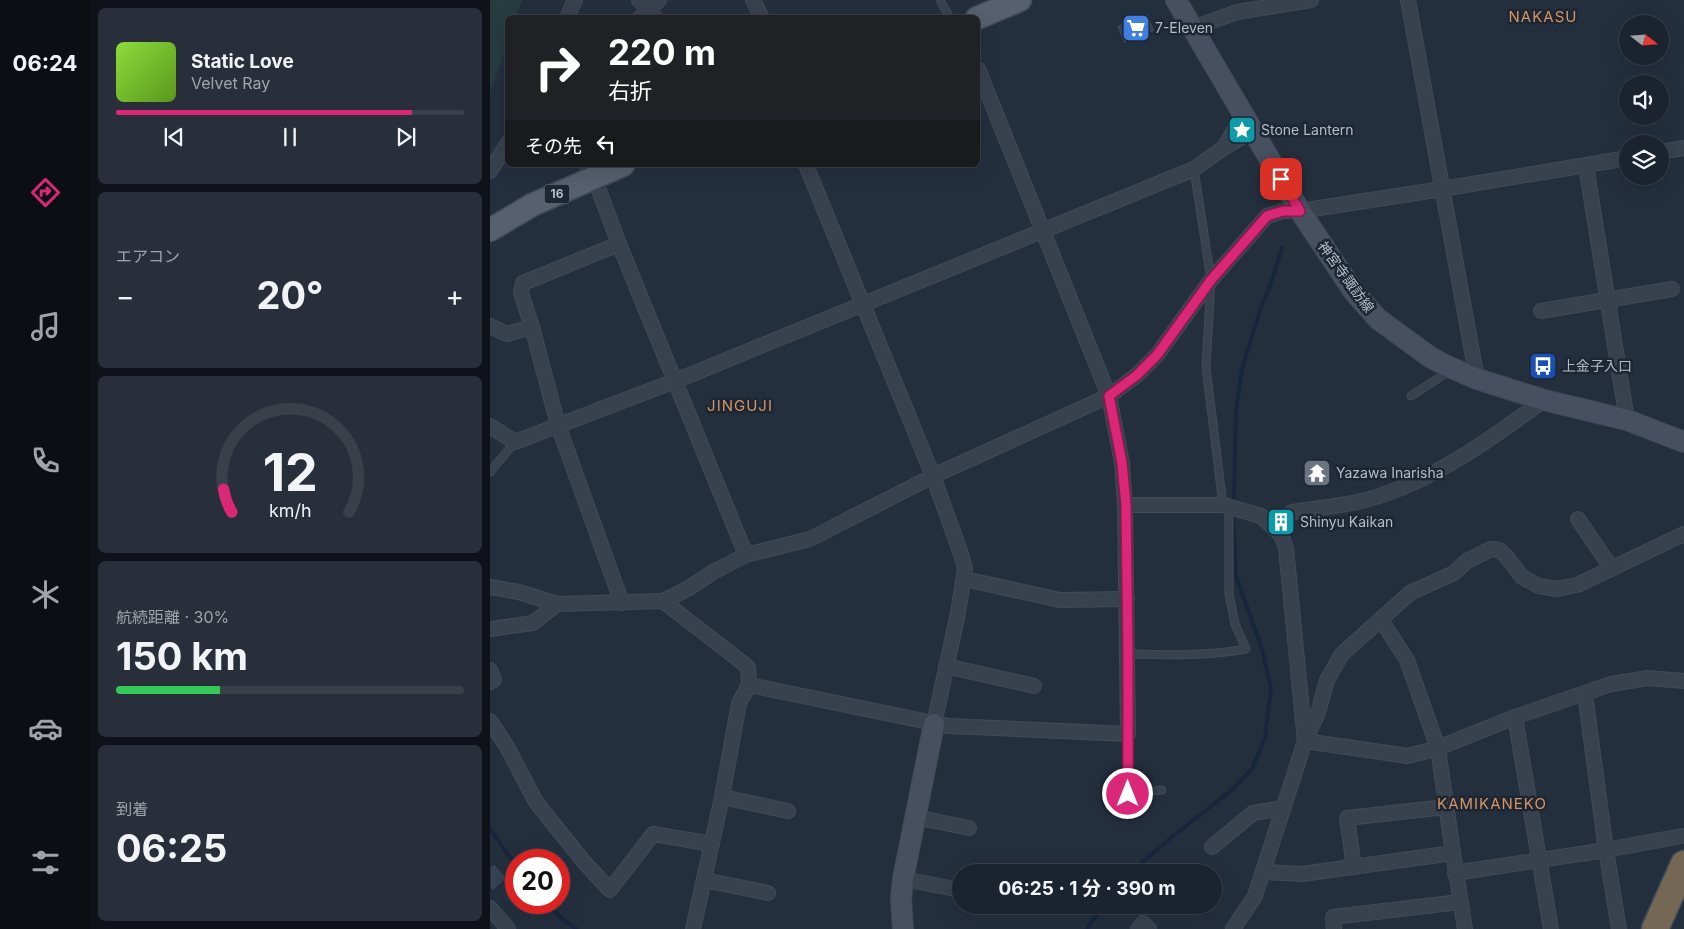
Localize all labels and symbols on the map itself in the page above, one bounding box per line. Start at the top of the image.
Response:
district label: NAKASU [1509,7,1577,26]
supermarket icon: 7-Eleven [1121,13,1151,43]
north arrow [1619,15,1669,65]
place label: 7-Eleven [1155,19,1213,36]
place icon: Stone Lantern [1227,115,1257,145]
place label: Stone Lantern [1261,121,1354,138]
pin [1260,158,1302,200]
road number: 16 [544,184,570,203]
street label: 神宮寺諏訪線 [1315,238,1378,316]
bus stop icon: 上金子入口 [1528,351,1558,381]
place label: 上金子入口 [1562,357,1632,374]
district label: JINGUJI [707,396,773,415]
temple icon: Yazawa Inarisha [1302,458,1332,488]
place label: Yazawa Inarisha [1336,464,1444,481]
building icon: Shinyu Kaikan [1266,507,1296,537]
place label: Shinyu Kaikan [1300,513,1393,530]
position arrow [1101,767,1153,819]
district label: KAMIKANEKO [1437,794,1547,813]
speed limit sign: 20 [505,849,570,914]

